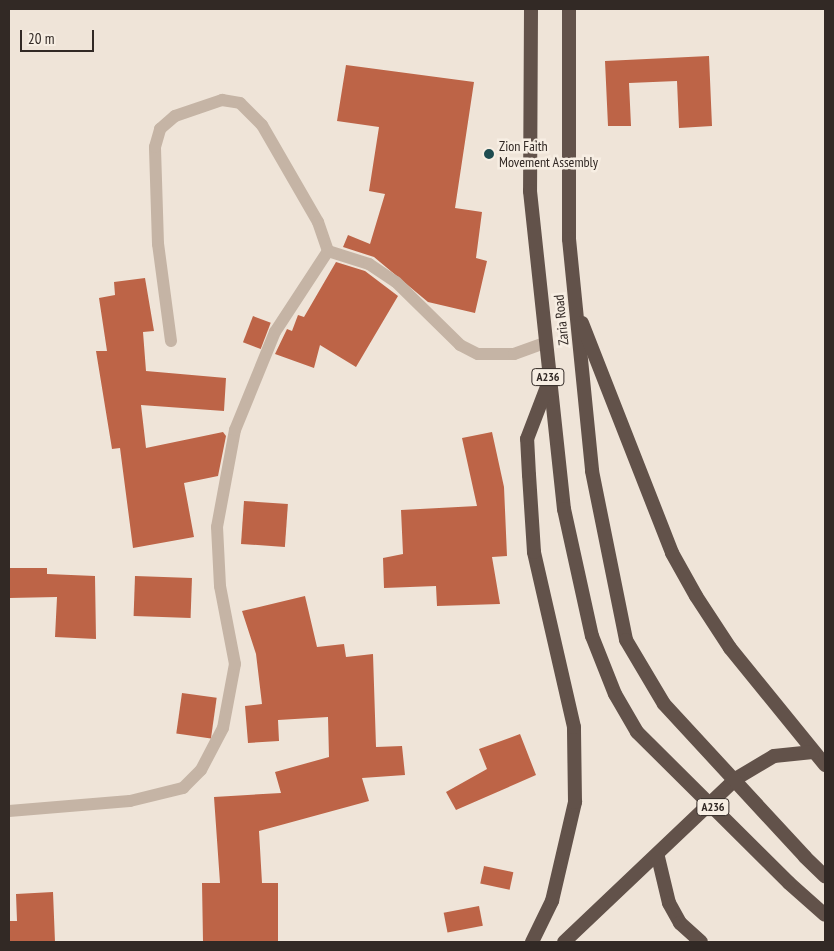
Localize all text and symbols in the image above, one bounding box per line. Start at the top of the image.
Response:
scale bar [22,20,96,52]
text: 20 m [28,29,54,48]
place label: Zion Faith Movement Assembly [499,138,598,170]
marker: Zion Faith Movement Assembly [483,148,495,160]
street label: Zaria Road [550,294,572,346]
road number: A236 [530,368,566,387]
road number: A236 [696,798,730,816]

